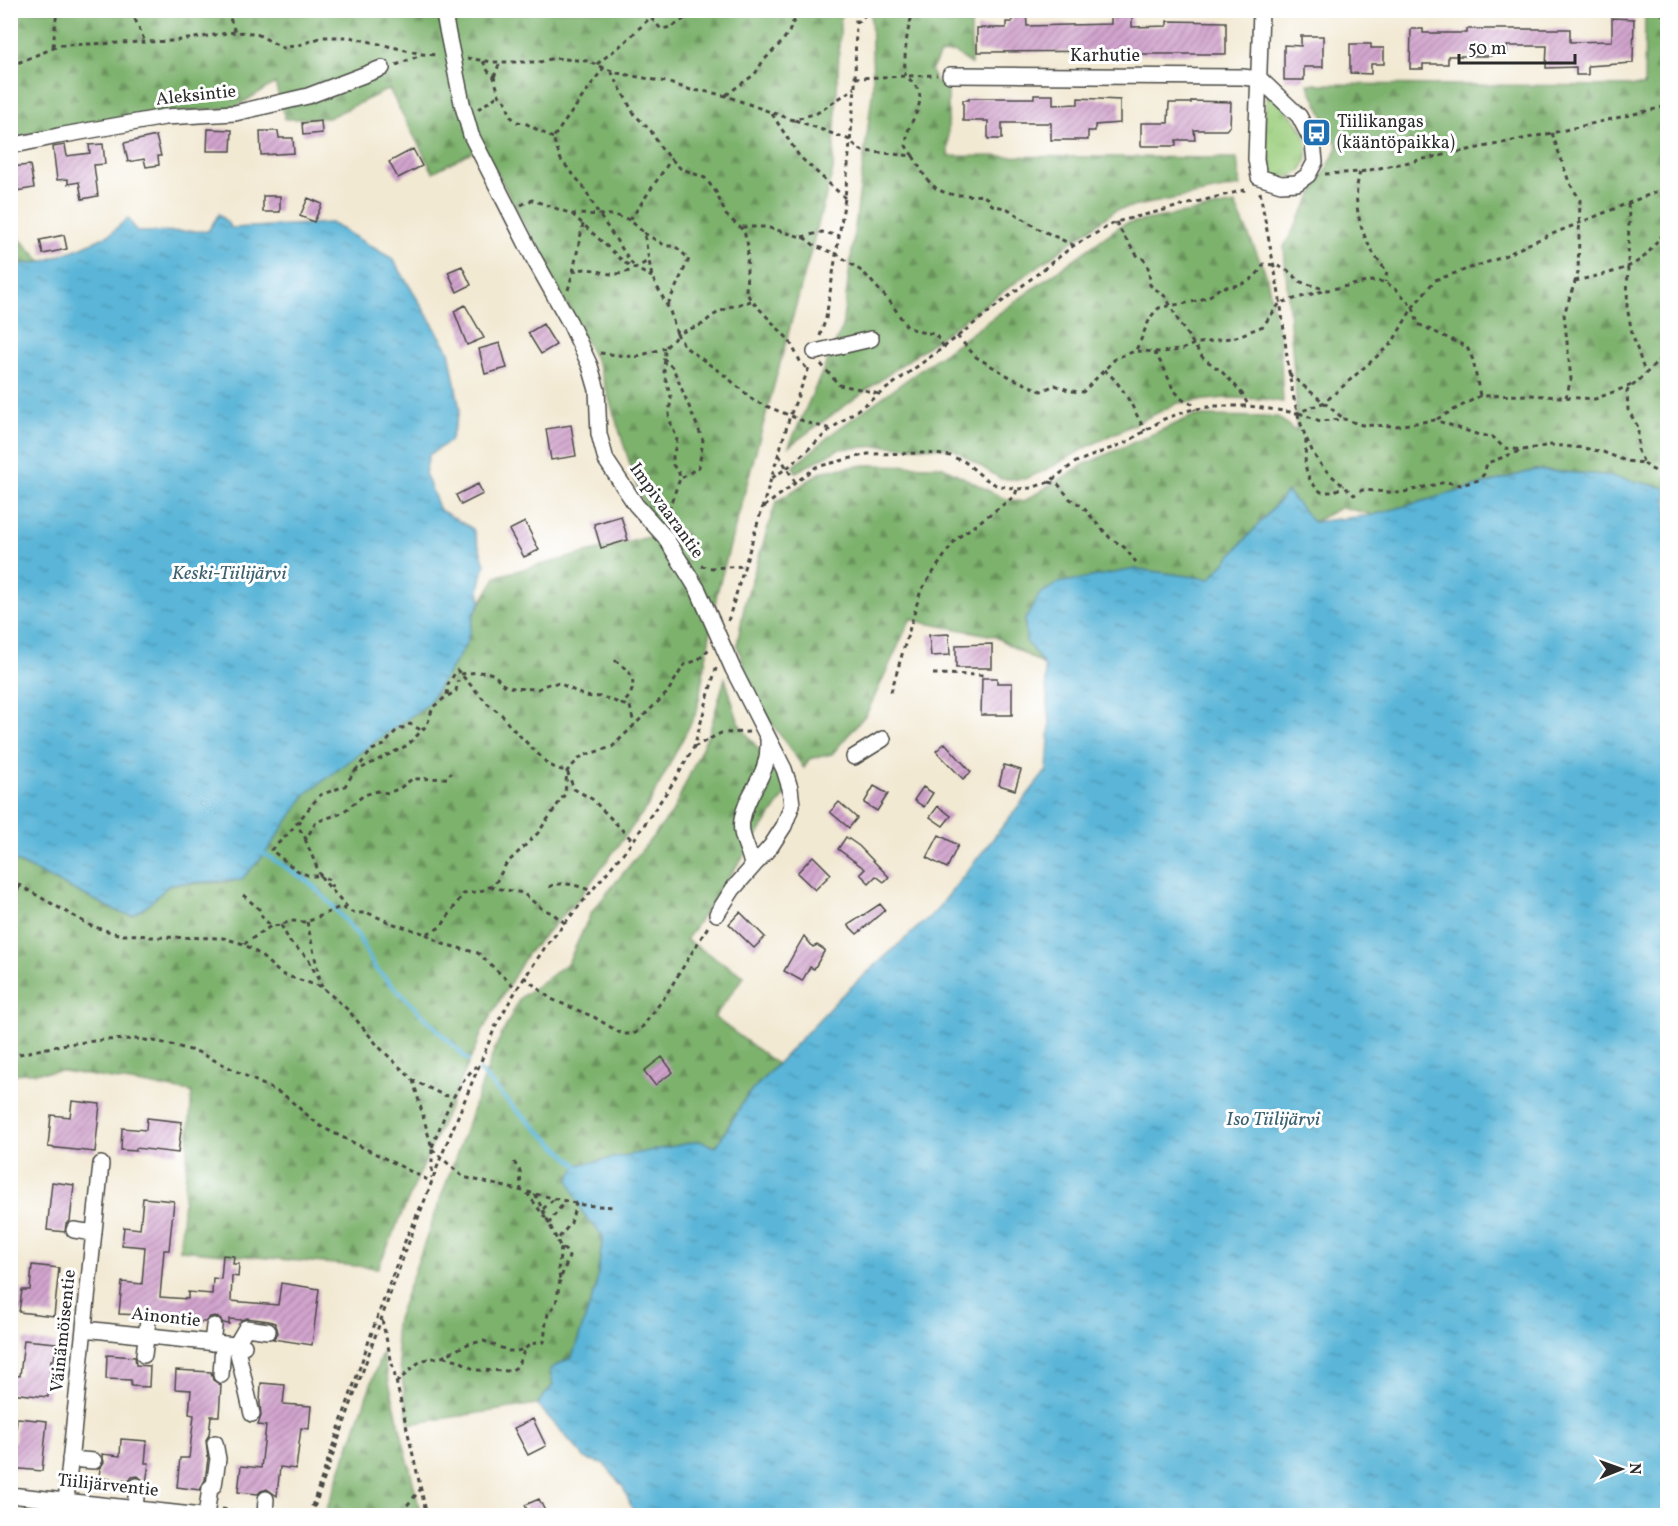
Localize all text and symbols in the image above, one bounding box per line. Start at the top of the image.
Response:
scale bar [1459,27,1574,65]
text: 50 m [1468,37,1507,62]
street label: Karhutie [1070,44,1140,69]
street label: Aleksintie [155,79,237,113]
place label: Tiilikangas (kääntöpaikka) [1337,110,1455,156]
bus stop icon: Tiilikangas (kääntöpaikka) [1300,116,1332,148]
street label: Impivaarantie [623,458,709,564]
water label: Keski-Tiilijärvi [172,560,287,588]
water label: Iso Tiilijärvi [1226,1106,1321,1134]
street label: Väinämöisentie [45,1268,83,1394]
street label: Ainontie [130,1302,202,1334]
north arrow [1591,1439,1651,1499]
text: N [1623,1463,1645,1475]
street label: Tiilijärventie [56,1468,160,1504]

